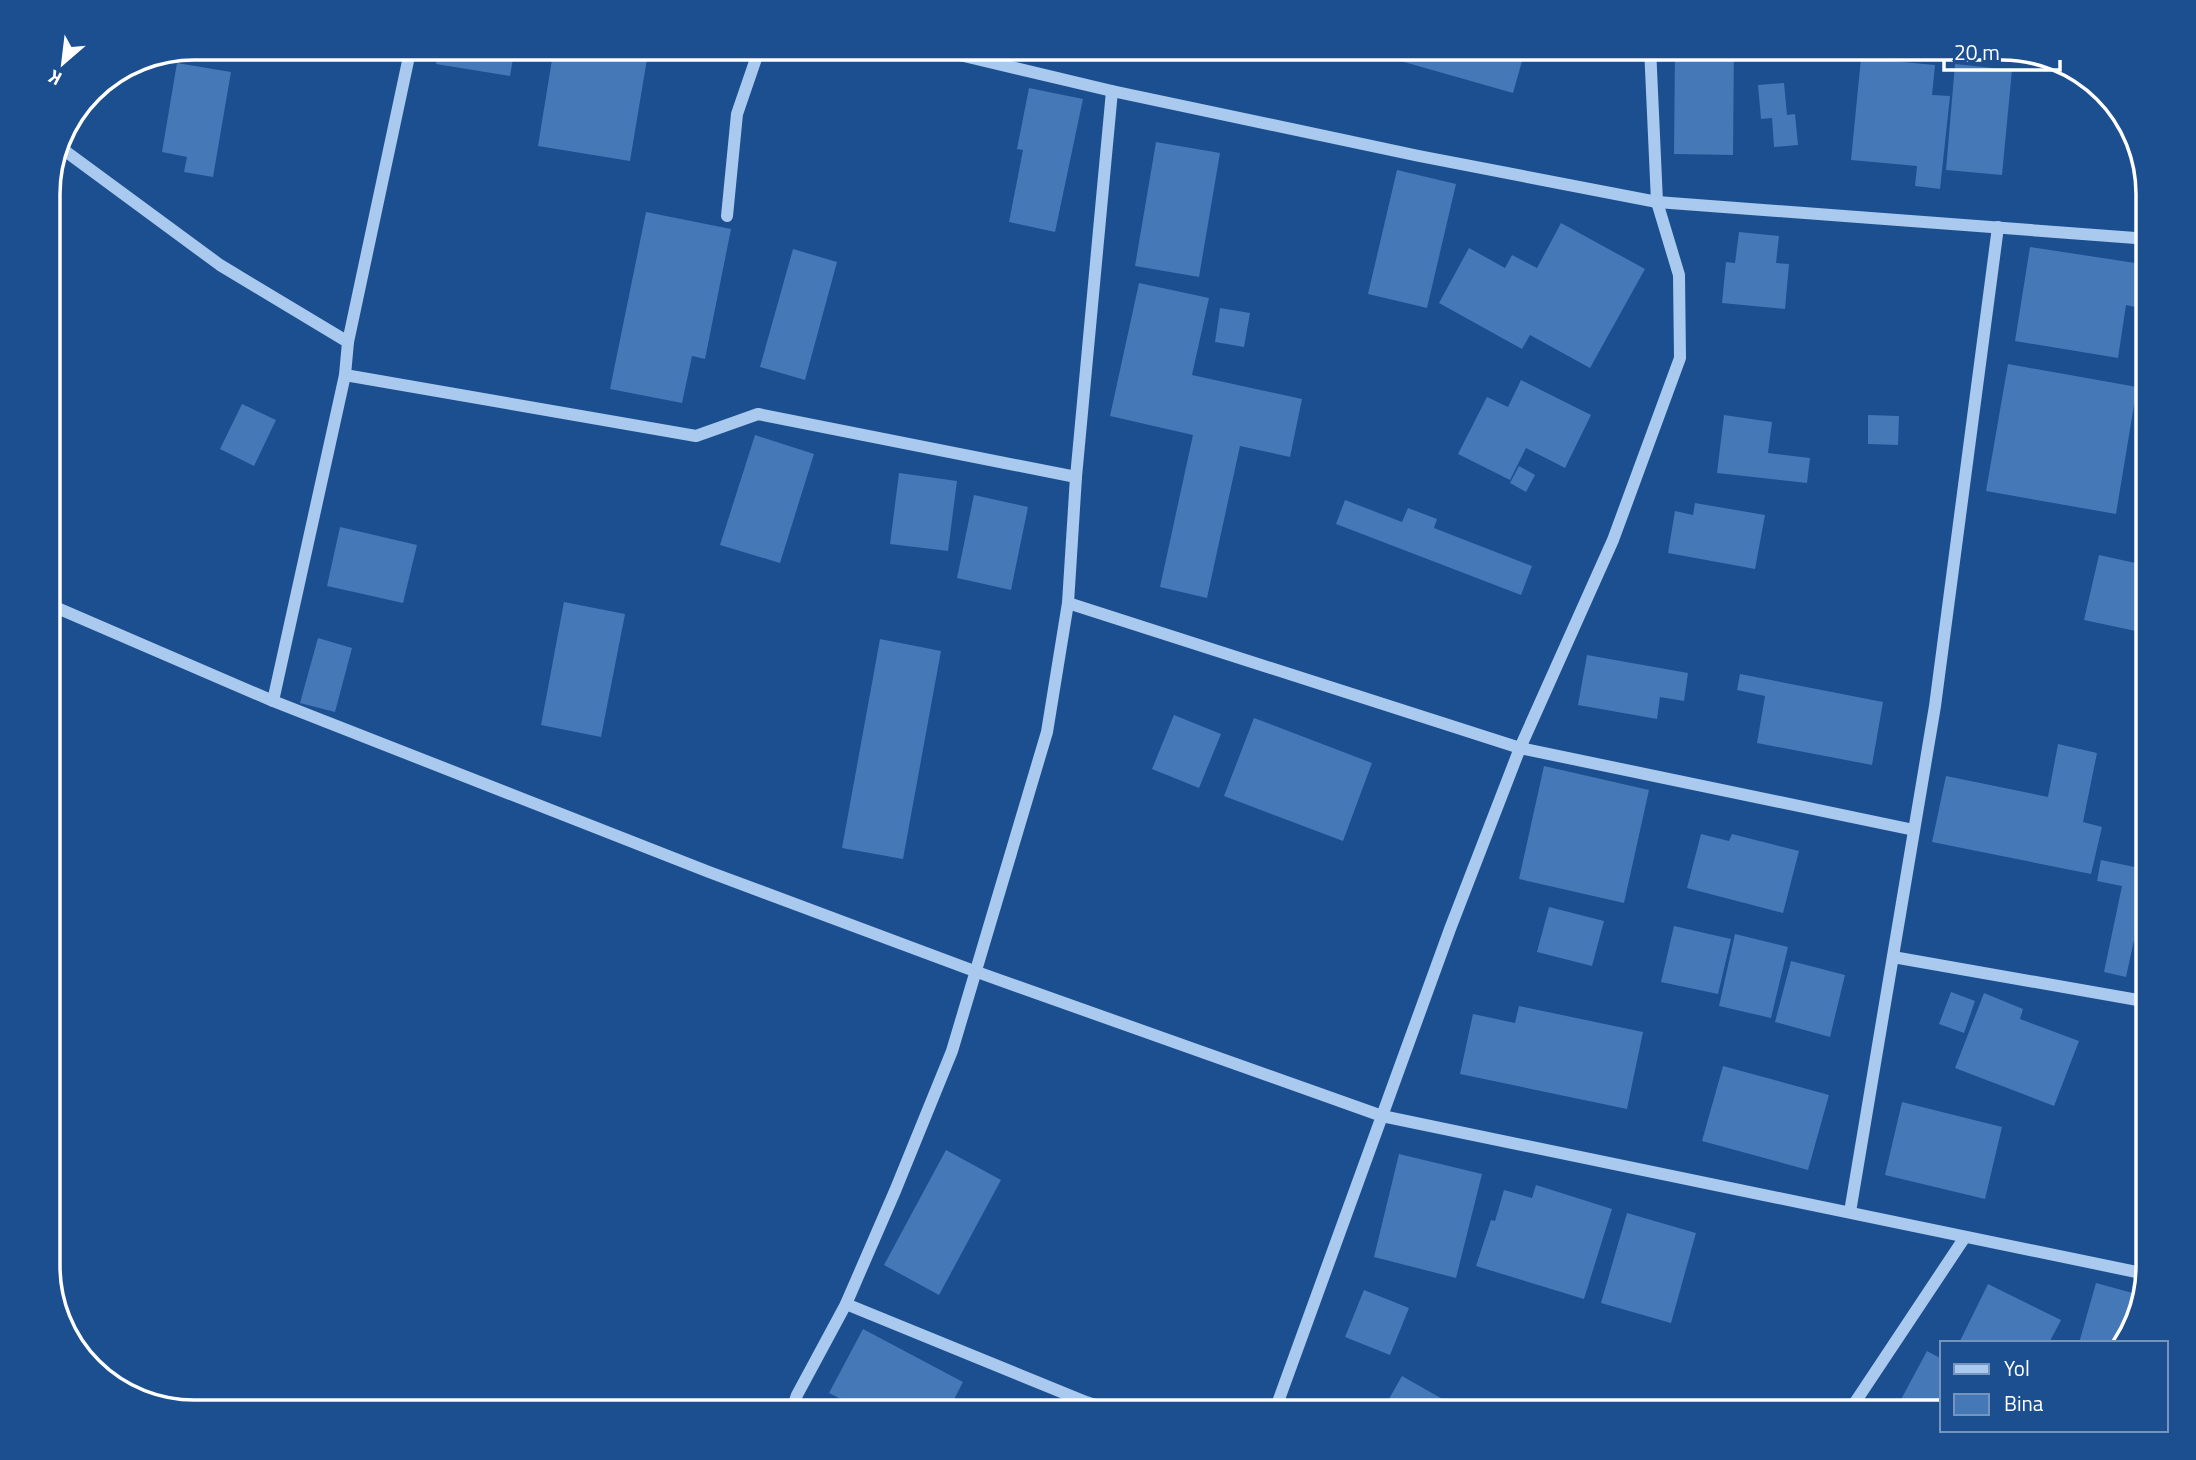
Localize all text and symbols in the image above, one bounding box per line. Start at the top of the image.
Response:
north arrow [28,28,98,98]
scale bar [1944,28,2060,72]
text: 20 m [1954,36,2000,68]
text: K [43,63,67,94]
legend [1940,1341,2168,1432]
text: Yol [2004,1352,2030,1384]
text: Bina [2004,1387,2044,1419]

